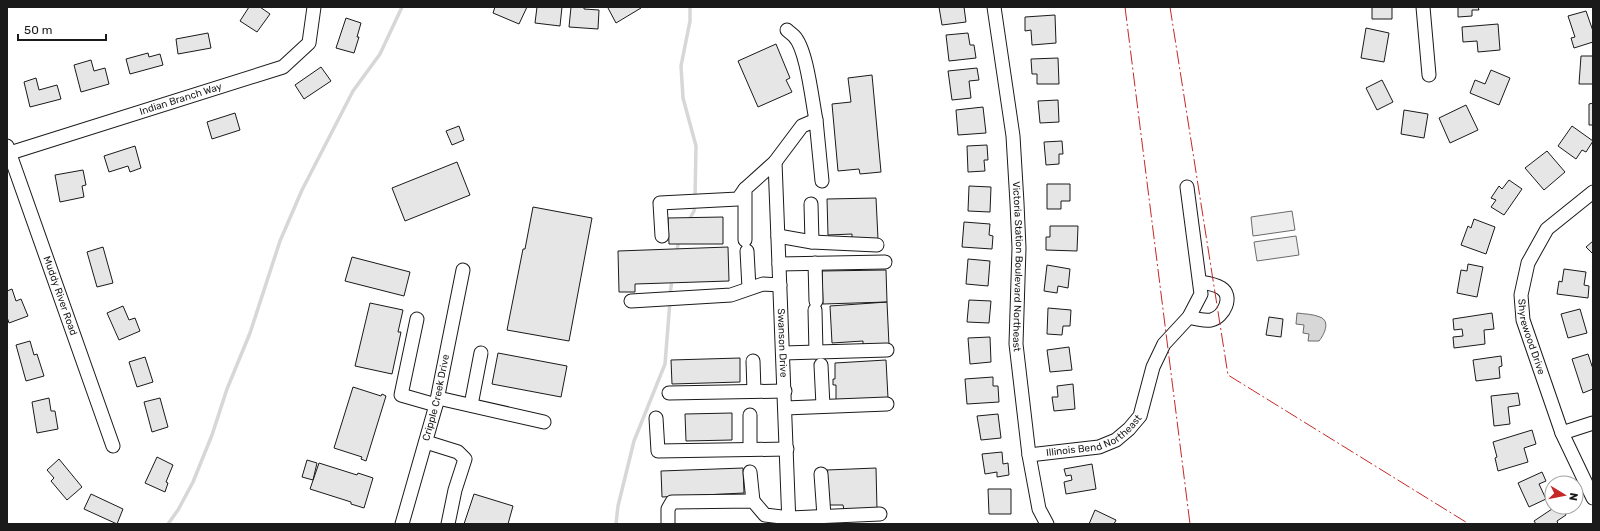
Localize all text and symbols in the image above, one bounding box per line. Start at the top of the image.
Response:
scale bar [18,16,106,42]
text: 50 m [24,23,52,37]
street label: Indian Branch Way [138,80,224,118]
street label: Victoria Station Boulevard Northeast [1010,181,1025,352]
street label: Muddy River Road [40,255,80,337]
street label: Shyrewood Drive [1515,298,1548,377]
street label: Swanson Drive [775,308,789,378]
street label: Cripple Creek Drive [420,353,452,442]
street label: Illinois Bend Northeast [1046,412,1144,459]
north arrow [1544,475,1584,515]
text: N [1566,492,1580,502]

